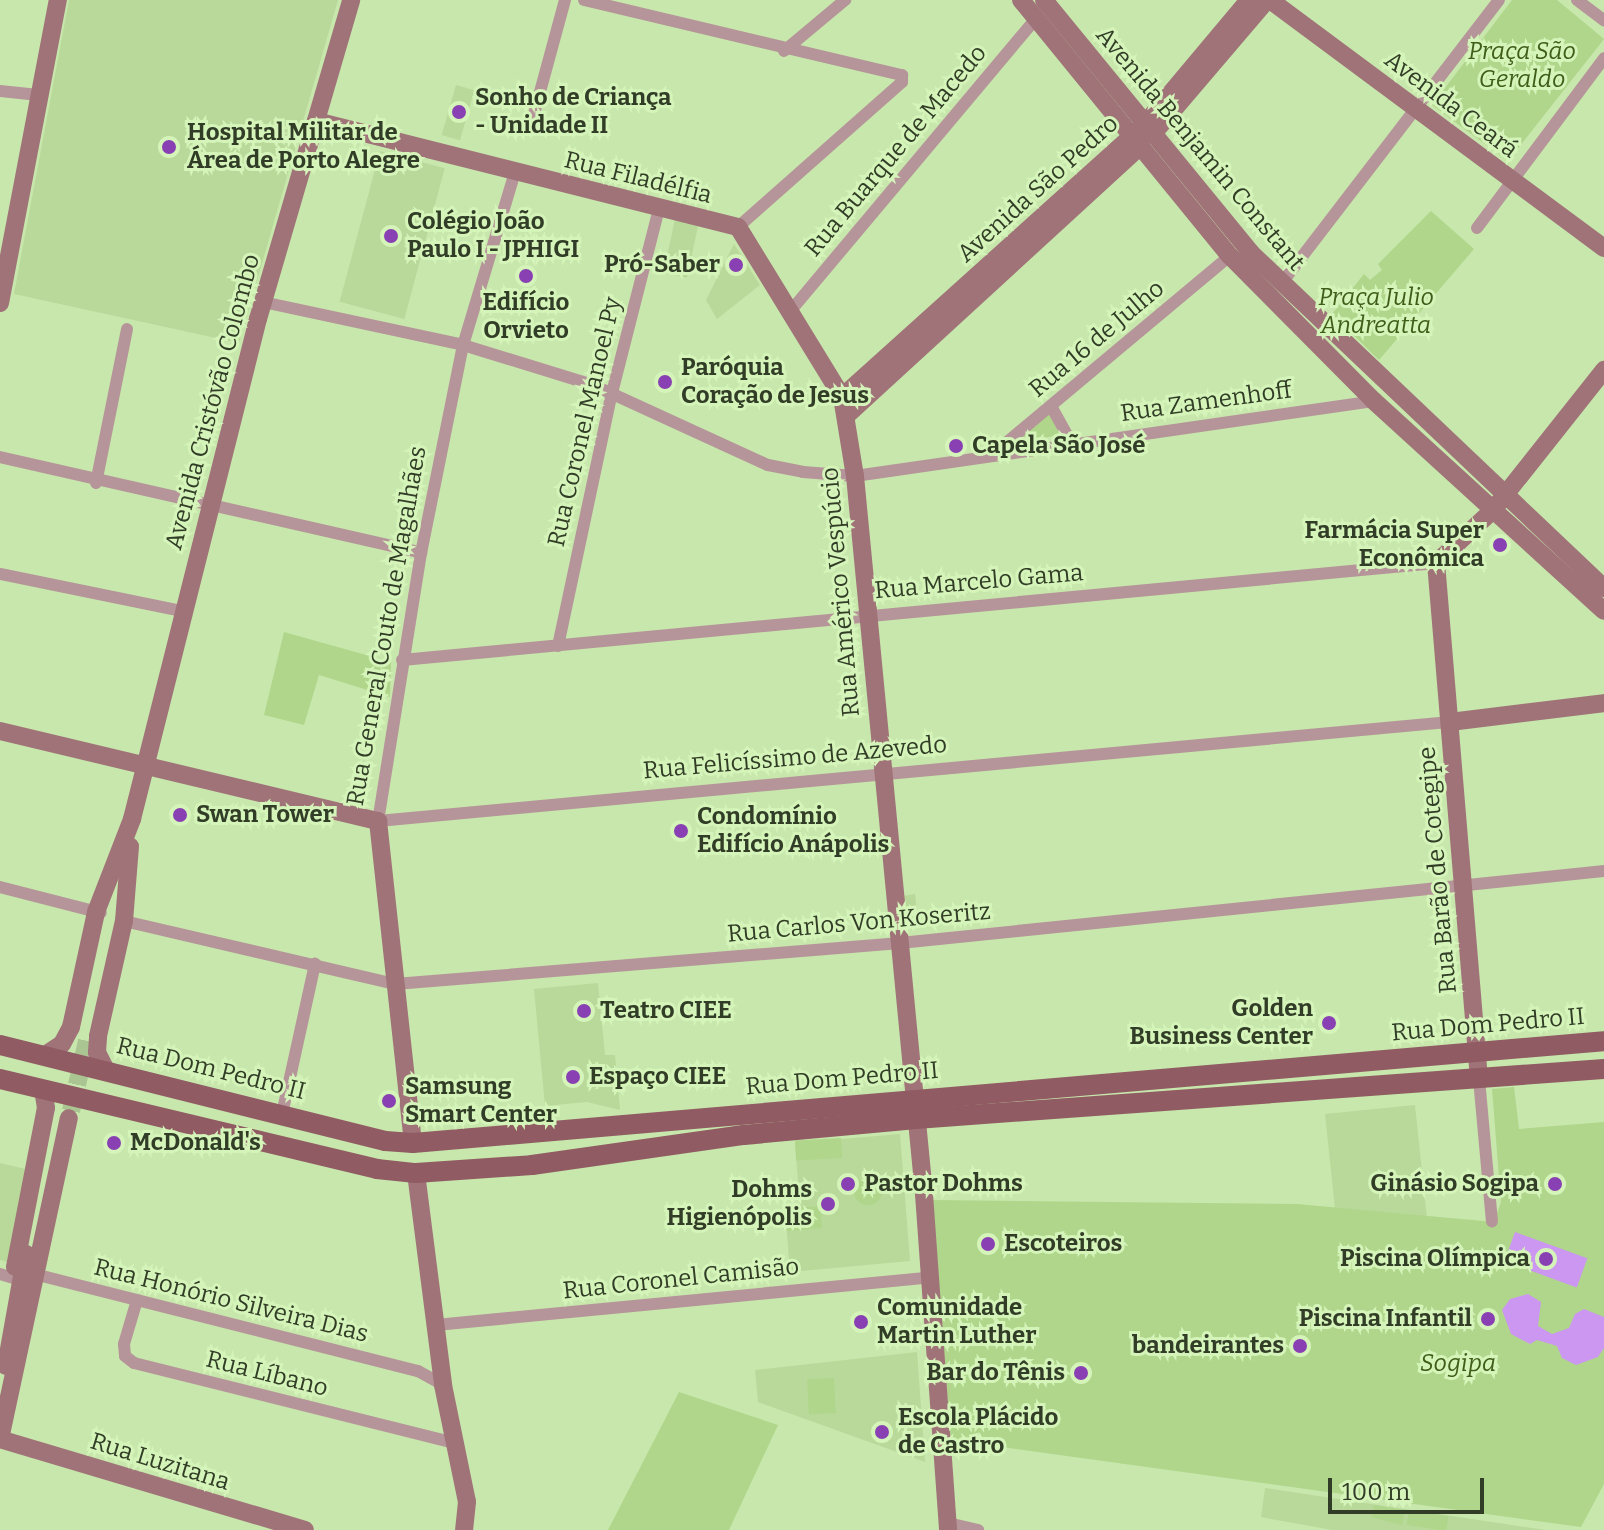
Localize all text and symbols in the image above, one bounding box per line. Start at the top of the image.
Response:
street label: Avenida Benjamin Constant [1090,21,1310,277]
park label: Praça São Geraldo [1468,38,1576,94]
street label: Rua Buarque de Macedo [799,39,993,263]
street label: Avenida Ceará [1379,46,1523,164]
place label: Sonho de Criança - Unidade II [475,84,672,140]
marker: Sonho de Criança - Unidade II [450,103,468,121]
street label: Avenida São Pedro [952,109,1124,269]
place label: Hospital Militar de Área de Porto Alegre [187,119,420,175]
marker: Hospital Militar de Área de Porto Alegre [158,136,180,158]
street label: Rua Filadélfia [561,146,715,210]
place label: Colégio João Paulo I - JPHIGI [407,208,579,264]
marker: Colégio João Paulo I - JPHIGI [382,227,400,245]
street label: Avenida Cristóvão Colombo [160,251,266,553]
place label: Pró-Saber [604,251,720,279]
marker: Pró-Saber [727,256,745,274]
marker: Edifício Orvieto [517,267,535,285]
street label: Rua 16 de Julho [1024,274,1170,404]
park label: Praça Julio Andreatta [1318,284,1434,340]
place label: Edifício Orvieto [483,289,569,345]
street label: Rua Coronel Manoel Py [542,294,628,550]
place label: Paróquia Coração de Jesus [681,354,869,410]
marker: Paróquia Coração de Jesus [656,373,674,391]
street label: Rua Zamenhoff [1119,376,1293,428]
place label: Capela São José [972,432,1145,460]
marker: Capela São José [947,437,965,455]
street label: Rua General Couto de Magalhães [341,444,433,808]
street label: Rua Américo Vespúcio [816,466,866,718]
place label: Farmácia Super Econômica [1305,517,1484,573]
marker: Farmácia Super Econômica [1491,536,1509,554]
street label: Rua Marcelo Gama [873,559,1085,605]
street label: Rua Felicíssimo de Azevedo [642,730,948,786]
street label: Rua Barão de Cotegipe [1413,745,1463,995]
place label: Swan Tower [196,801,334,829]
place label: Condomínio Edifício Anápolis [697,803,889,859]
marker: Swan Tower [171,806,189,824]
marker: Condomínio Edifício Anápolis [672,822,690,840]
street label: Rua Carlos Von Koseritz [726,897,992,949]
place label: Golden Business Center [1130,995,1313,1051]
place label: Teatro CIEE [600,997,732,1025]
marker: Teatro CIEE [575,1002,593,1020]
street label: Rua Dom Pedro II [1390,1002,1586,1048]
marker: Golden Business Center [1320,1014,1338,1032]
street label: Rua Dom Pedro II [114,1032,308,1106]
street label: Rua Dom Pedro II [744,1056,940,1102]
place label: Espaço CIEE [589,1063,726,1091]
marker: Espaço CIEE [564,1068,582,1086]
place label: Samsung Smart Center [405,1073,557,1129]
marker: Samsung Smart Center [380,1092,398,1110]
place label: McDonald's [130,1129,261,1157]
marker: McDonald's [105,1134,123,1152]
place label: Pastor Dohms [864,1170,1023,1198]
place label: Ginásio Sogipa [1370,1170,1539,1198]
marker: Pastor Dohms [839,1175,857,1193]
marker: Ginásio Sogipa [1546,1175,1564,1193]
place label: Dohms Higienópolis [666,1176,812,1232]
marker: Dohms Higienópolis [819,1195,837,1213]
place label: Escoteiros [1004,1230,1122,1258]
marker: Escoteiros [979,1235,997,1253]
place label: Piscina Olímpica [1340,1245,1530,1273]
marker: Piscina Olímpica [1537,1250,1555,1268]
street label: Rua Coronel Camisão [562,1252,800,1306]
street label: Rua Honório Silveira Dias [91,1253,371,1349]
place label: Comunidade Martin Luther [877,1294,1036,1350]
place label: Piscina Infantil [1299,1305,1472,1333]
marker: Piscina Infantil [1479,1310,1497,1328]
marker: Comunidade Martin Luther [852,1313,870,1331]
place label: bandeirantes [1132,1332,1284,1360]
marker: bandeirantes [1291,1337,1309,1355]
street label: Rua Líbano [203,1345,331,1403]
park label: Sogipa [1420,1350,1496,1378]
place label: Bar do Tênis [926,1359,1065,1387]
marker: Bar do Tênis [1072,1364,1090,1382]
place label: Escola Plácido de Castro [898,1404,1058,1460]
marker: Escola Plácido de Castro [873,1423,891,1441]
street label: Rua Luzitana [87,1427,233,1497]
scale bar [1332,1462,1488,1512]
text: 100 m [1342,1478,1410,1506]

